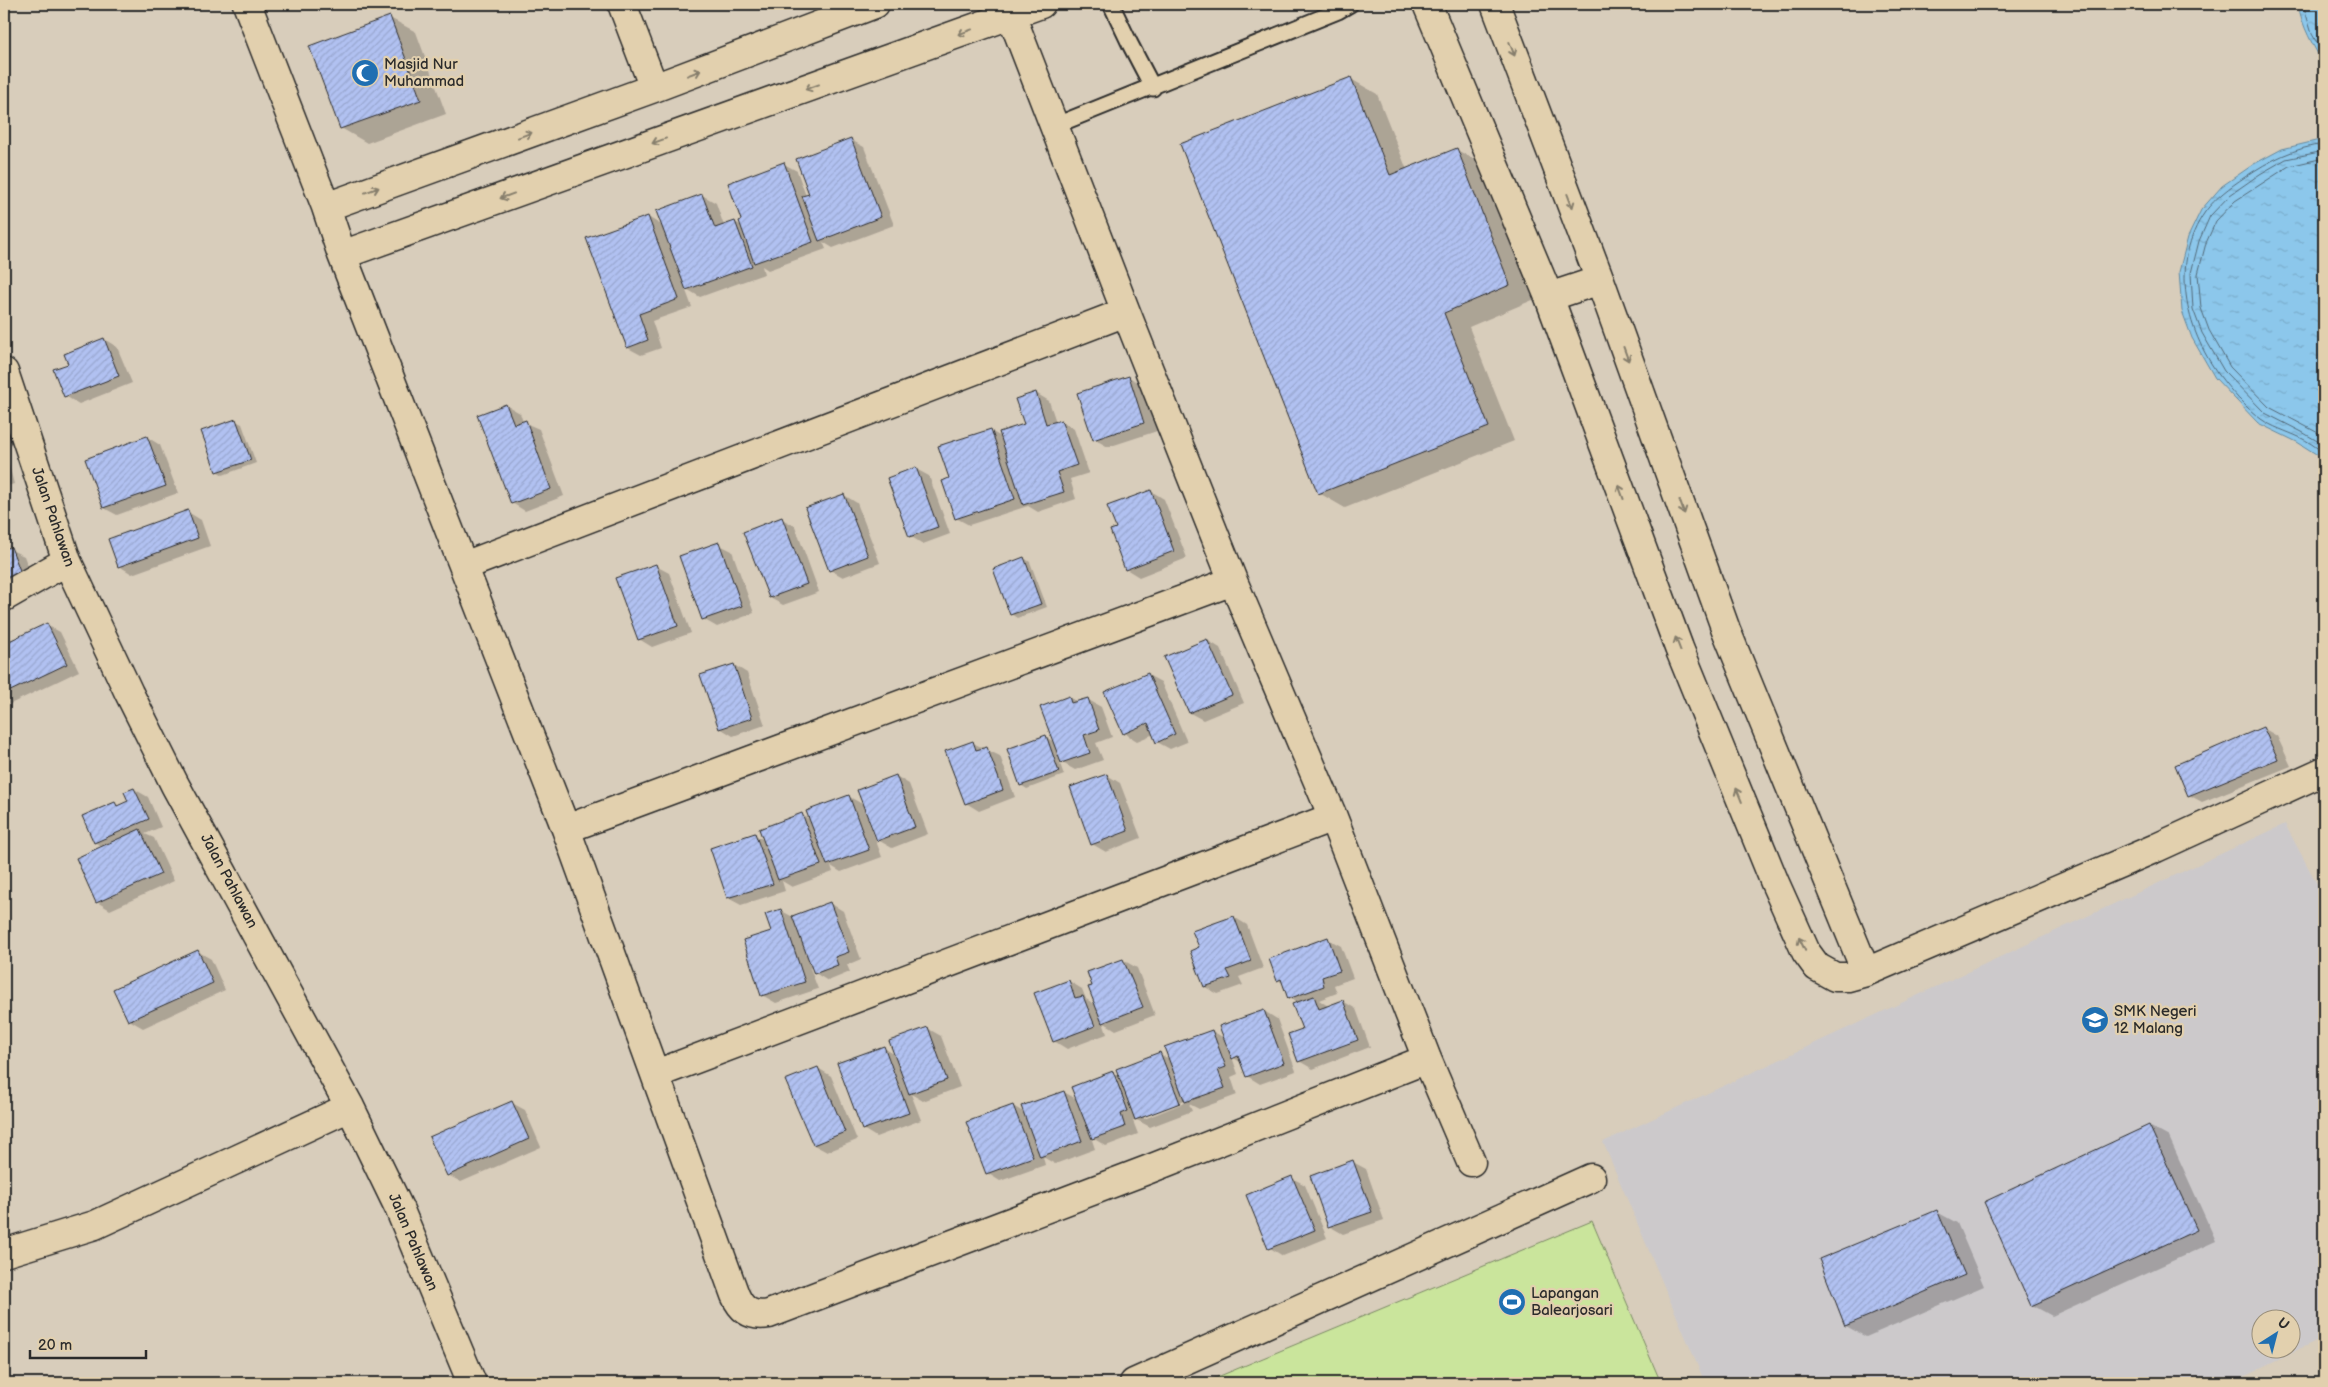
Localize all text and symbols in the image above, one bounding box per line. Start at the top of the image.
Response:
one-way arrow [958,28,974,37]
one-way arrow [1508,41,1517,57]
place label: Masjid Nur Muhammad [384,55,464,91]
mosque icon: Masjid Nur Muhammad [350,58,380,88]
one-way arrow [685,68,701,77]
one-way arrow [805,83,821,92]
one-way arrow [516,130,532,139]
one-way arrow [652,137,668,147]
one-way arrow [364,185,379,194]
one-way arrow [499,192,515,201]
one-way arrow [1566,193,1575,208]
one-way arrow [1622,345,1631,361]
street label: Jalan Pahlawan [27,464,79,570]
one-way arrow [1616,484,1625,500]
one-way arrow [1678,498,1687,514]
one-way arrow [1672,637,1682,652]
one-way arrow [1733,787,1742,802]
street label: Jalan Pahlawan [196,830,262,932]
one-way arrow [1797,937,1807,952]
place label: SMK Negeri 12 Malang [2114,1002,2196,1038]
school or university icon: SMK Negeri 12 Malang [2080,1005,2110,1035]
street label: Jalan Pahlawan [384,1190,442,1294]
place label: Lapangan Balearjosari [1531,1284,1613,1320]
sports icon: Lapangan Balearjosari [1497,1287,1527,1317]
north arrow [2250,1310,2300,1360]
text: U [2274,1314,2292,1334]
scale bar [30,1327,146,1359]
text: 20 m [38,1336,72,1355]

